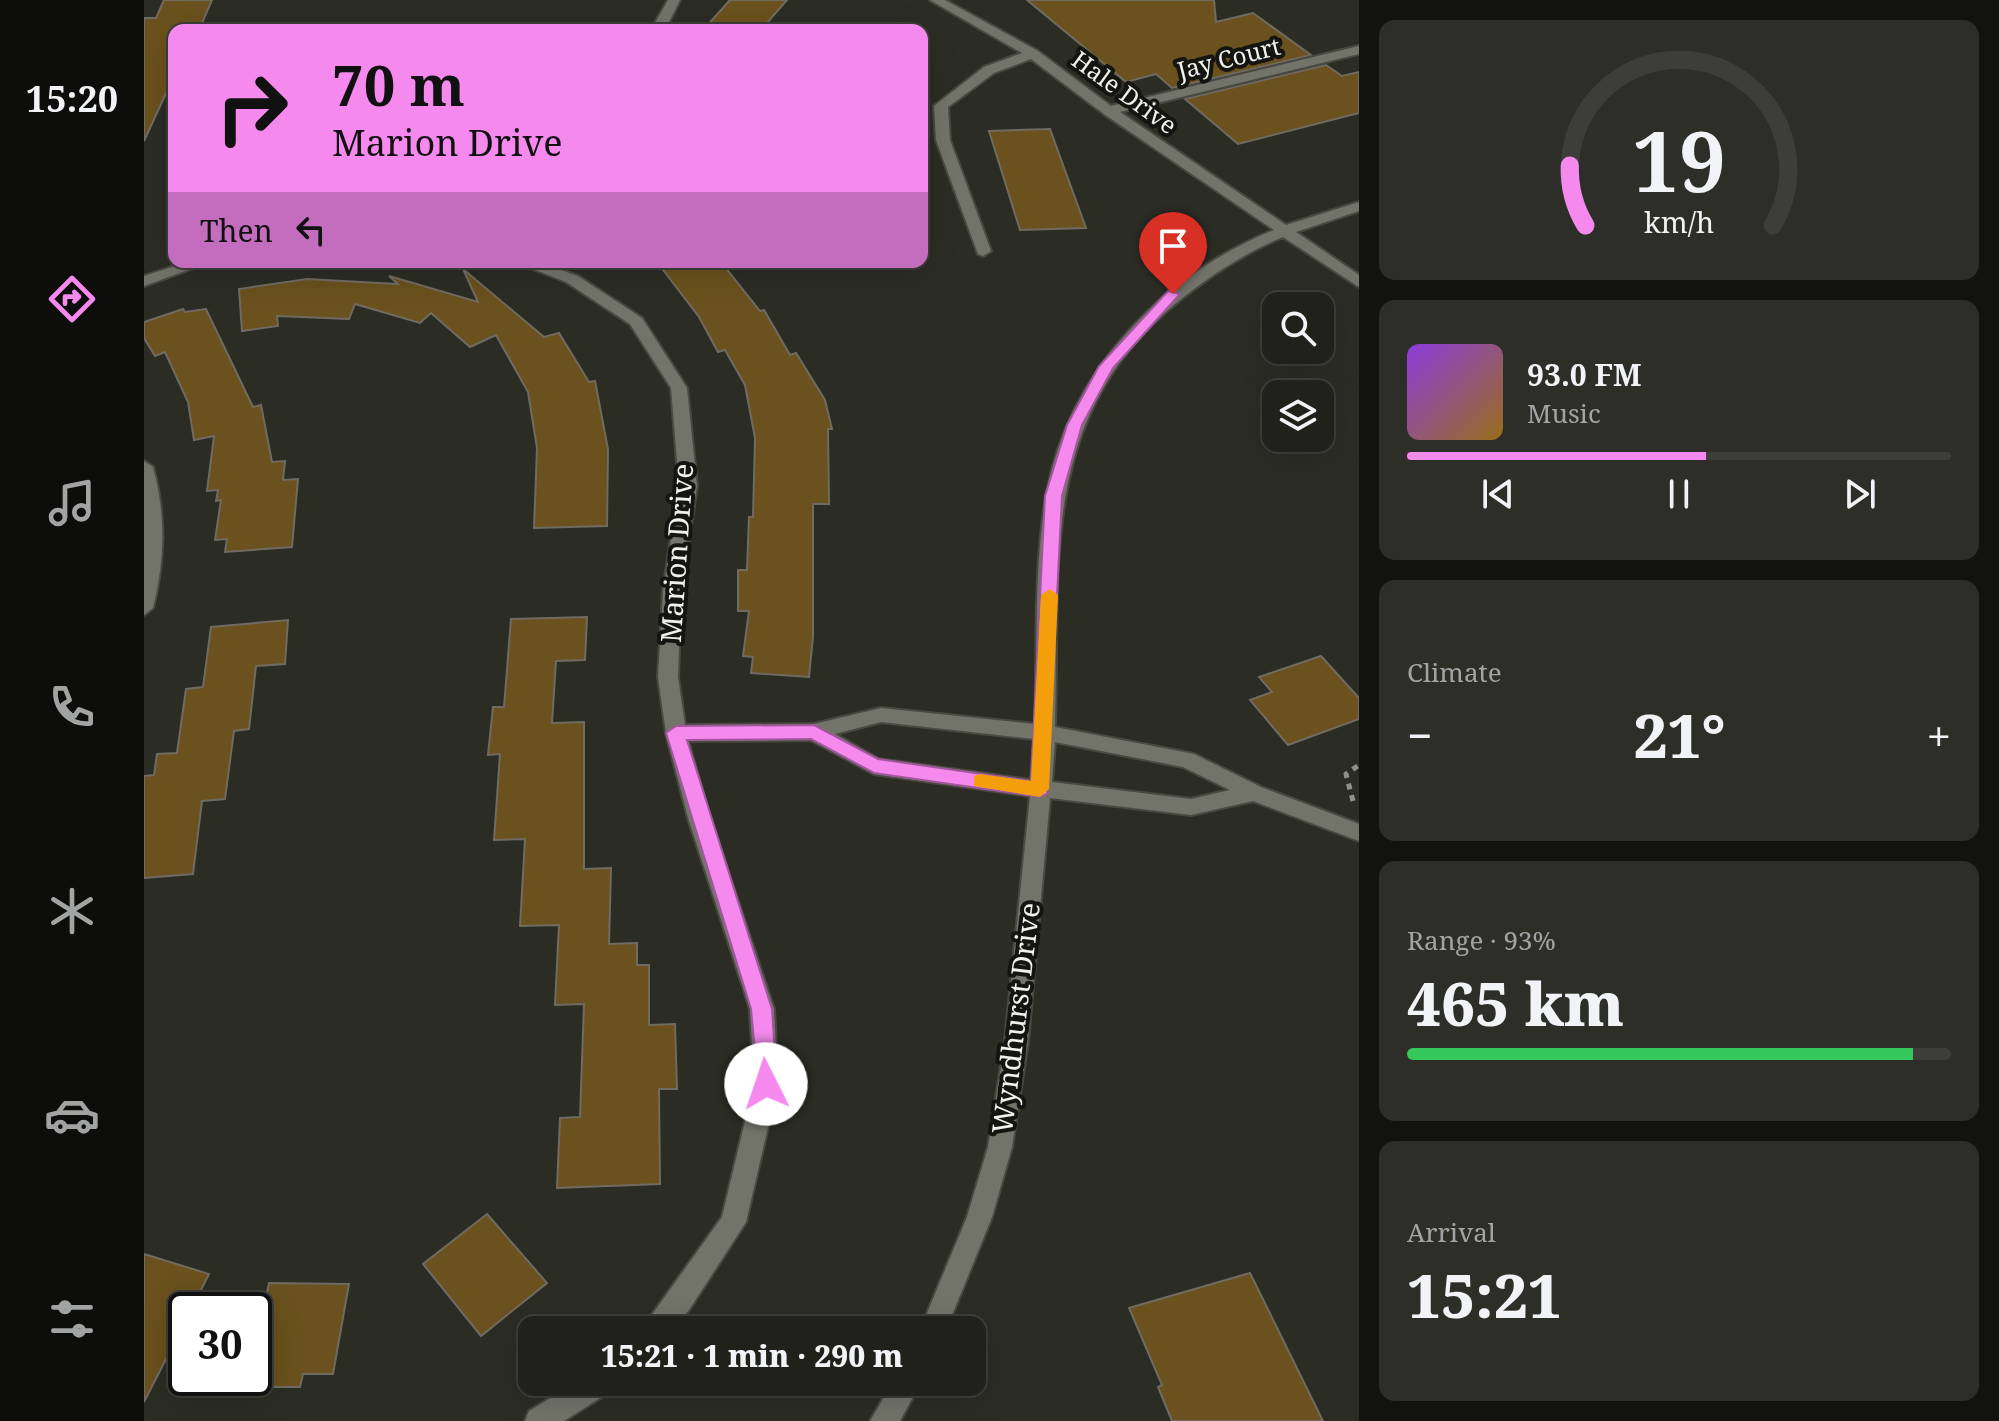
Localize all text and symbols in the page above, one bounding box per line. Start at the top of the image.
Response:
street label: Jay Court [1173,29,1284,86]
street label: Hale Drive [1066,43,1184,141]
text: 70 m [332,46,465,122]
icon: right [200,56,304,160]
text: 15:20 [26,74,118,123]
text: 19 [1632,103,1726,216]
text: Marion Drive [332,118,563,167]
text: km/h [1644,202,1714,241]
icon: left [289,208,333,252]
text: Then [200,210,273,251]
pin [1139,212,1207,294]
icon: arrive [1151,224,1195,268]
icon: directions [44,271,100,327]
map controls [1262,292,1334,452]
button: search [1262,292,1334,364]
text: 93.0 FM [1527,354,1642,395]
button: layers [1262,380,1334,452]
text: Music [1527,395,1601,431]
street label: Marion Drive [651,462,701,644]
icon: previous [1476,472,1520,516]
icon: pause [1657,472,1701,516]
icon: next [1838,472,1882,516]
icon: music [44,475,100,531]
text: Climate [1407,654,1502,690]
icon: phone [44,679,100,735]
text: 21° [1633,694,1725,776]
text: − [1407,705,1432,765]
text: + [1926,705,1951,765]
icon: climate [44,883,100,939]
street label: Wyndhurst Drive [982,900,1048,1136]
text: Range · 93% [1407,922,1556,958]
text: 465 km [1407,962,1624,1044]
position arrow [724,1042,808,1126]
icon: car [44,1087,100,1143]
text: Arrival [1407,1214,1496,1250]
text: 15:21 [1407,1254,1562,1336]
icon: filters [44,1291,100,1347]
speed limit sign: 30 [168,1292,272,1396]
text: 15:21 · 1 min · 290 m [601,1335,903,1376]

